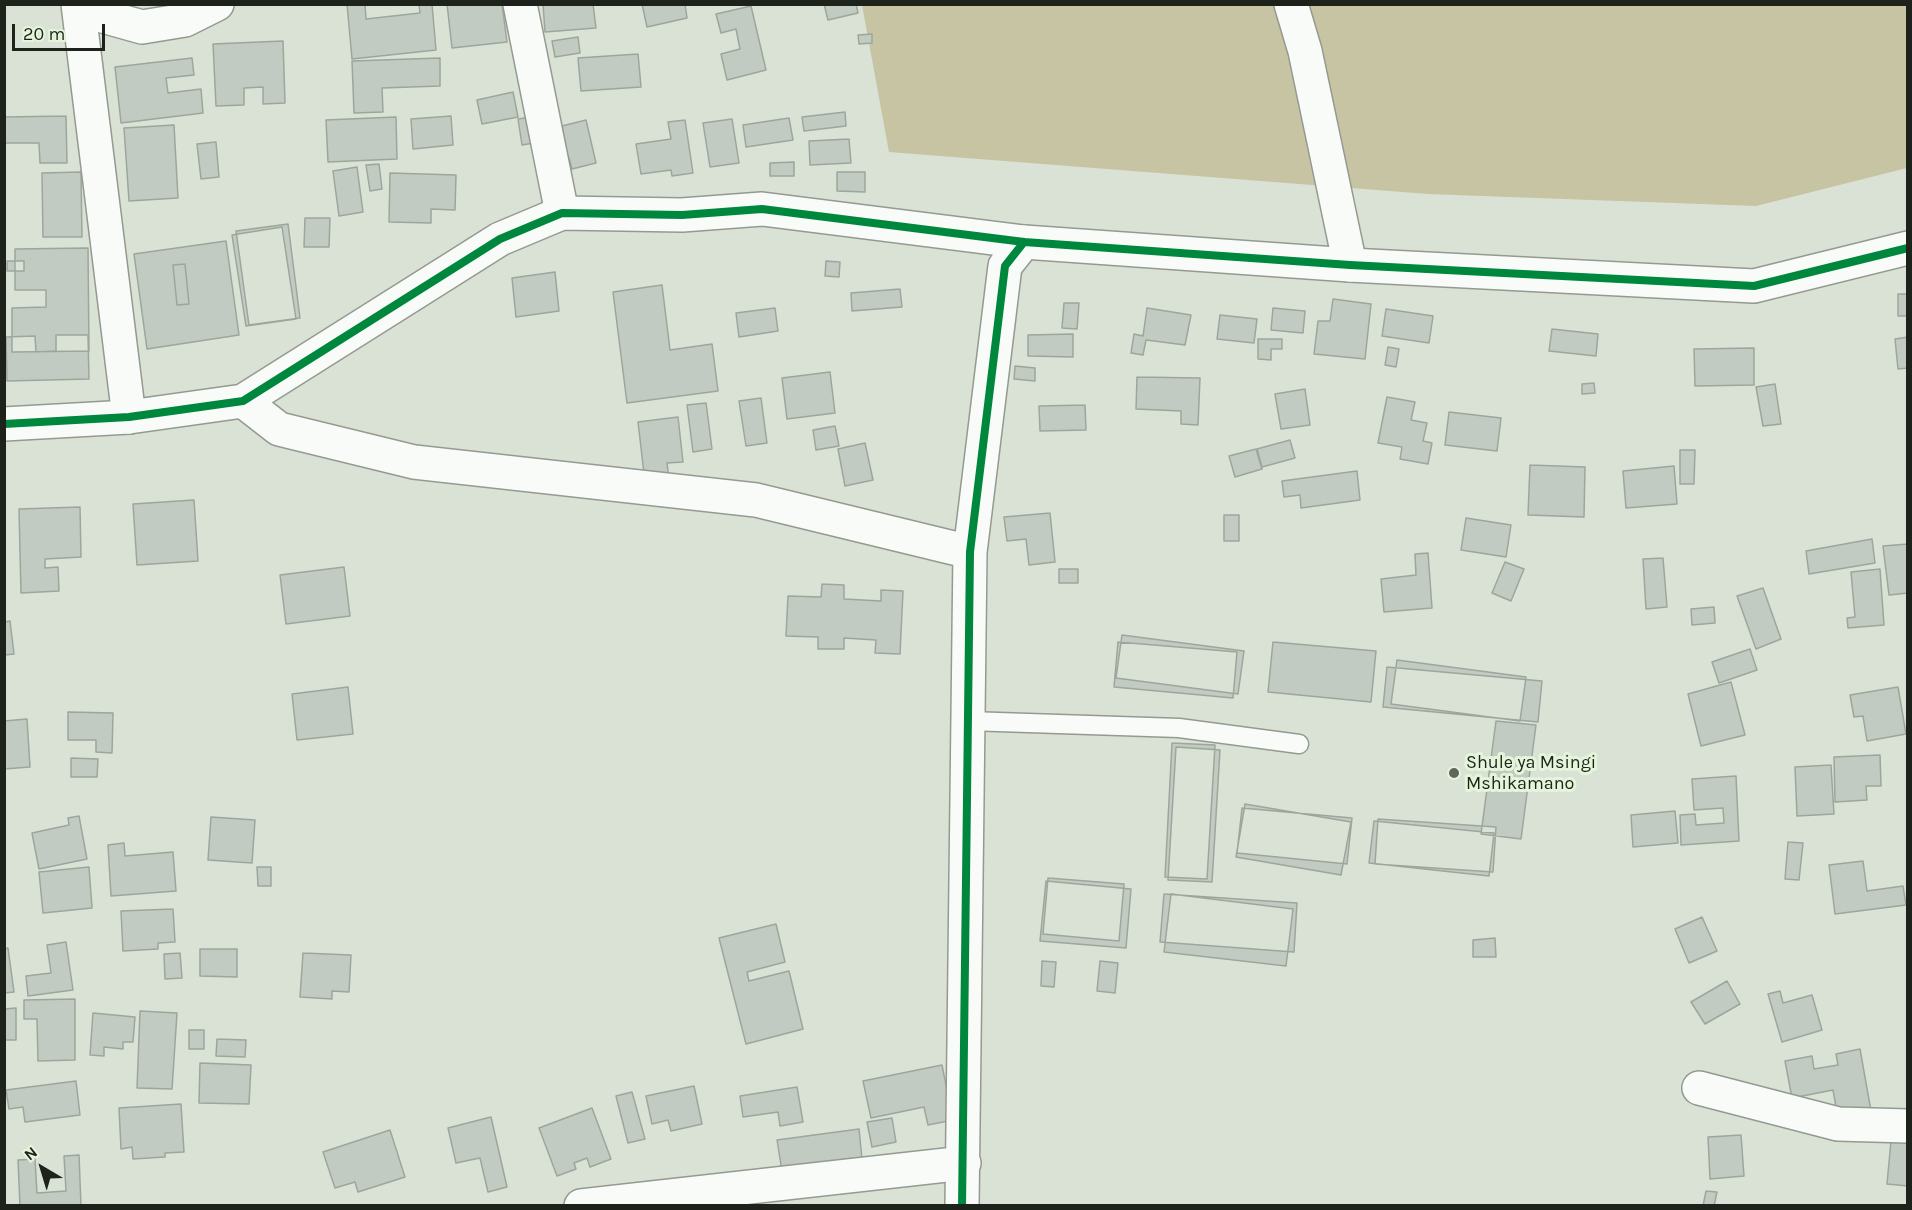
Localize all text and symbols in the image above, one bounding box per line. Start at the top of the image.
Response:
scale bar [15,12,108,50]
text: 20 m [23,23,65,45]
place label: Shule ya Msingi Mshikamano [1466,752,1596,795]
marker: Shule ya Msingi Mshikamano [1447,766,1461,780]
north arrow [12,1138,72,1198]
text: N [20,1142,41,1164]

